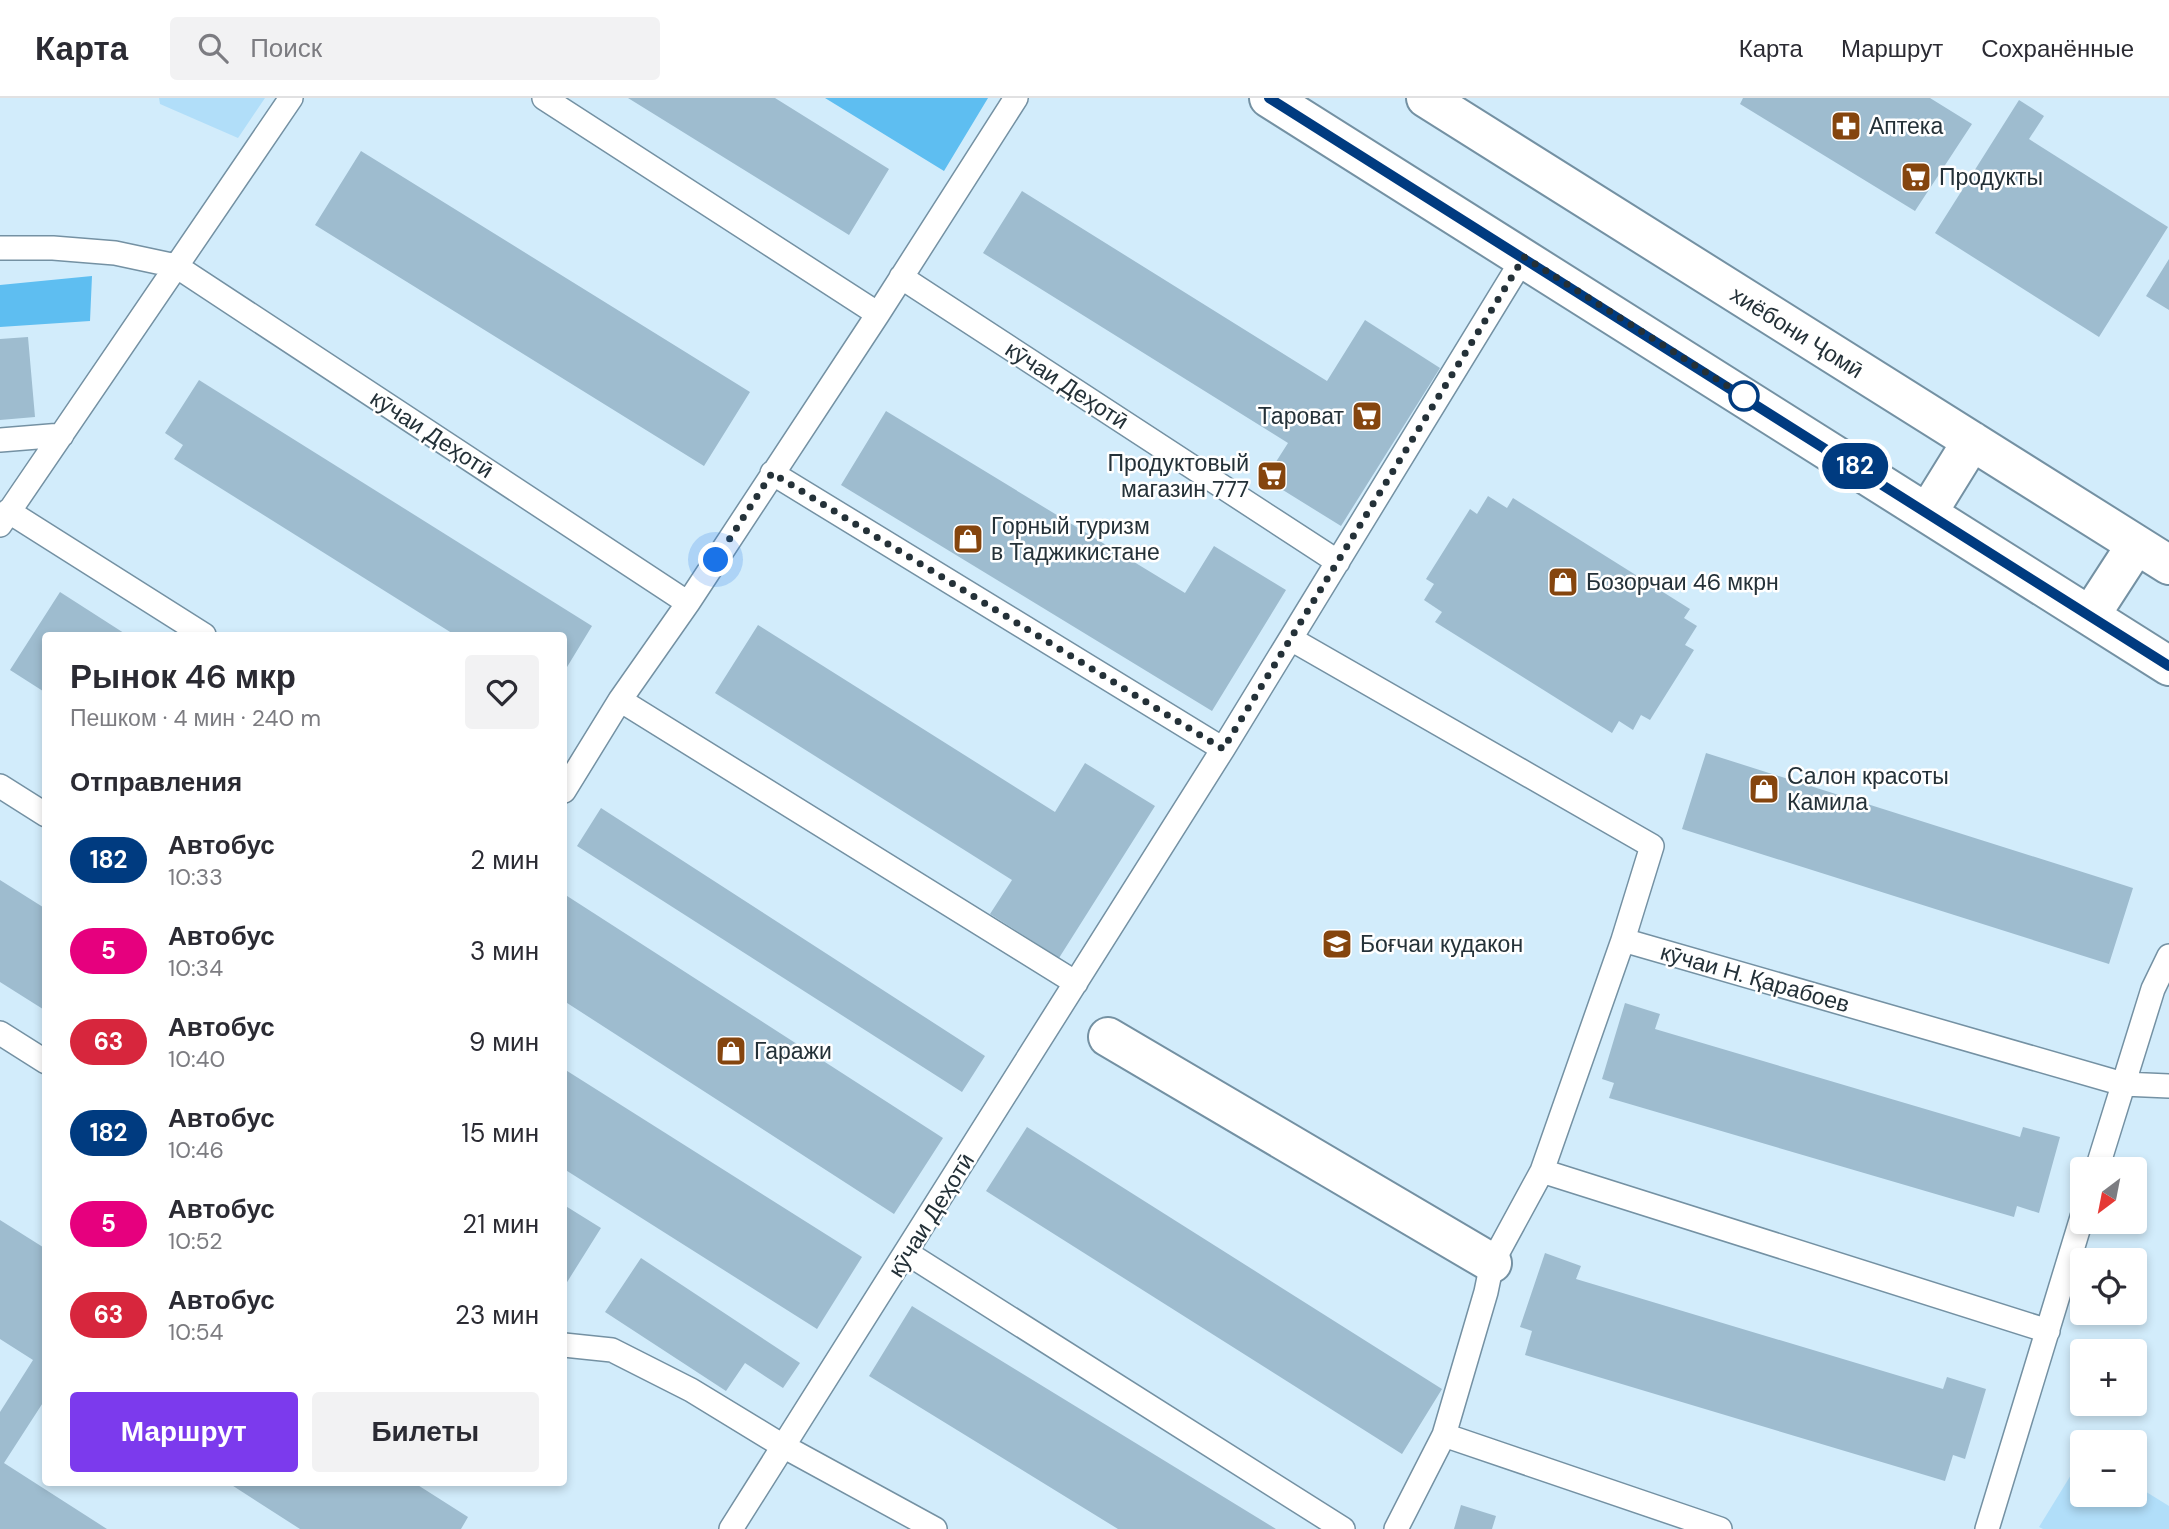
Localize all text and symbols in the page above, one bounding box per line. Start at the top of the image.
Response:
search box [170,17,660,80]
text: Карта [35,27,128,70]
icon: search [194,29,232,67]
text: Поиск [250,31,322,65]
text: Карта [1739,33,1803,64]
text: Маршрут [1841,33,1943,64]
text: Сохранённые [1981,33,2134,64]
pharmacy icon: Аптека [1829,109,1863,143]
place label: Аптека [1869,111,1943,141]
supermarket icon: Продукты [1899,160,1933,194]
place label: Продукты [1939,162,2043,192]
street label: хиёбони Ҷомӣ [1725,279,1869,385]
street label: кӯчаи Деҳотӣ [1000,334,1134,436]
unlabelled marker [1729,381,1759,411]
street label: кӯчаи Деҳотӣ [365,383,499,485]
supermarket icon: Тароват [1350,399,1384,433]
place label: Тароват [1258,401,1344,431]
line badge: 182 [1815,443,1895,489]
place label: Продуктовый магазин 777 [1107,448,1249,504]
text: 182 [1836,450,1874,481]
supermarket icon: Продуктовый магазин 777 [1255,459,1289,493]
place label: Горный туризм в Таджикистане [991,511,1160,567]
shop icon: Горный туризм в Таджикистане [951,522,985,556]
your location [698,542,733,577]
shop icon: Бозорчаи 46 мкрн [1546,565,1580,599]
place label: Бозорчаи 46 мкрн [1586,567,1779,597]
text: Рынок 46 мкр [70,655,296,698]
button: heart [465,655,539,729]
text: Пешком · 4 мин · 240 m [70,703,321,733]
place label: Салон красоты Камила [1787,761,1949,817]
text: Отправления [70,765,242,799]
shop icon: Салон красоты Камила [1747,772,1781,806]
text: Автобус [168,828,275,862]
text: 2 мин [470,843,539,877]
text: 182 [90,844,127,875]
text: 10:33 [168,862,223,892]
text: Автобус [168,919,275,953]
school or university icon: Боғчаи кудакон [1320,927,1354,961]
place label: Боғчаи кудакон [1360,929,1523,959]
text: 3 мин [470,934,539,968]
text: 5 [101,935,116,966]
street label: кӯчаи Н. Қарабоев [1657,937,1853,1019]
text: 10:34 [168,953,223,983]
text: Автобус [168,1010,275,1044]
text: 9 мин [469,1025,539,1059]
text: 63 [94,1026,123,1057]
shop icon: Гаражи [714,1034,748,1068]
place label: Гаражи [754,1036,832,1066]
text: 10:40 [168,1044,225,1074]
text: Автобус [168,1101,275,1135]
text: 15 мин [461,1116,539,1150]
text: 182 [90,1117,127,1148]
text: 10:46 [168,1135,224,1165]
street label: кӯчаи Деҳотӣ [881,1147,981,1283]
north arrow [2070,1157,2147,1234]
map controls [2070,1157,2147,1507]
text: Автобус [168,1192,275,1226]
text: 21 мин [462,1207,539,1241]
text: 5 [101,1208,116,1239]
text: 10:52 [168,1226,222,1256]
button: locate [2070,1248,2147,1325]
text: Автобус [168,1283,275,1317]
text: 23 мин [455,1298,539,1332]
text: 63 [94,1299,123,1330]
text: 10:54 [168,1317,224,1347]
button: + [2070,1339,2147,1416]
button: Маршрут [70,1392,298,1472]
button: Билеты [312,1392,539,1472]
button: − [2070,1430,2147,1507]

